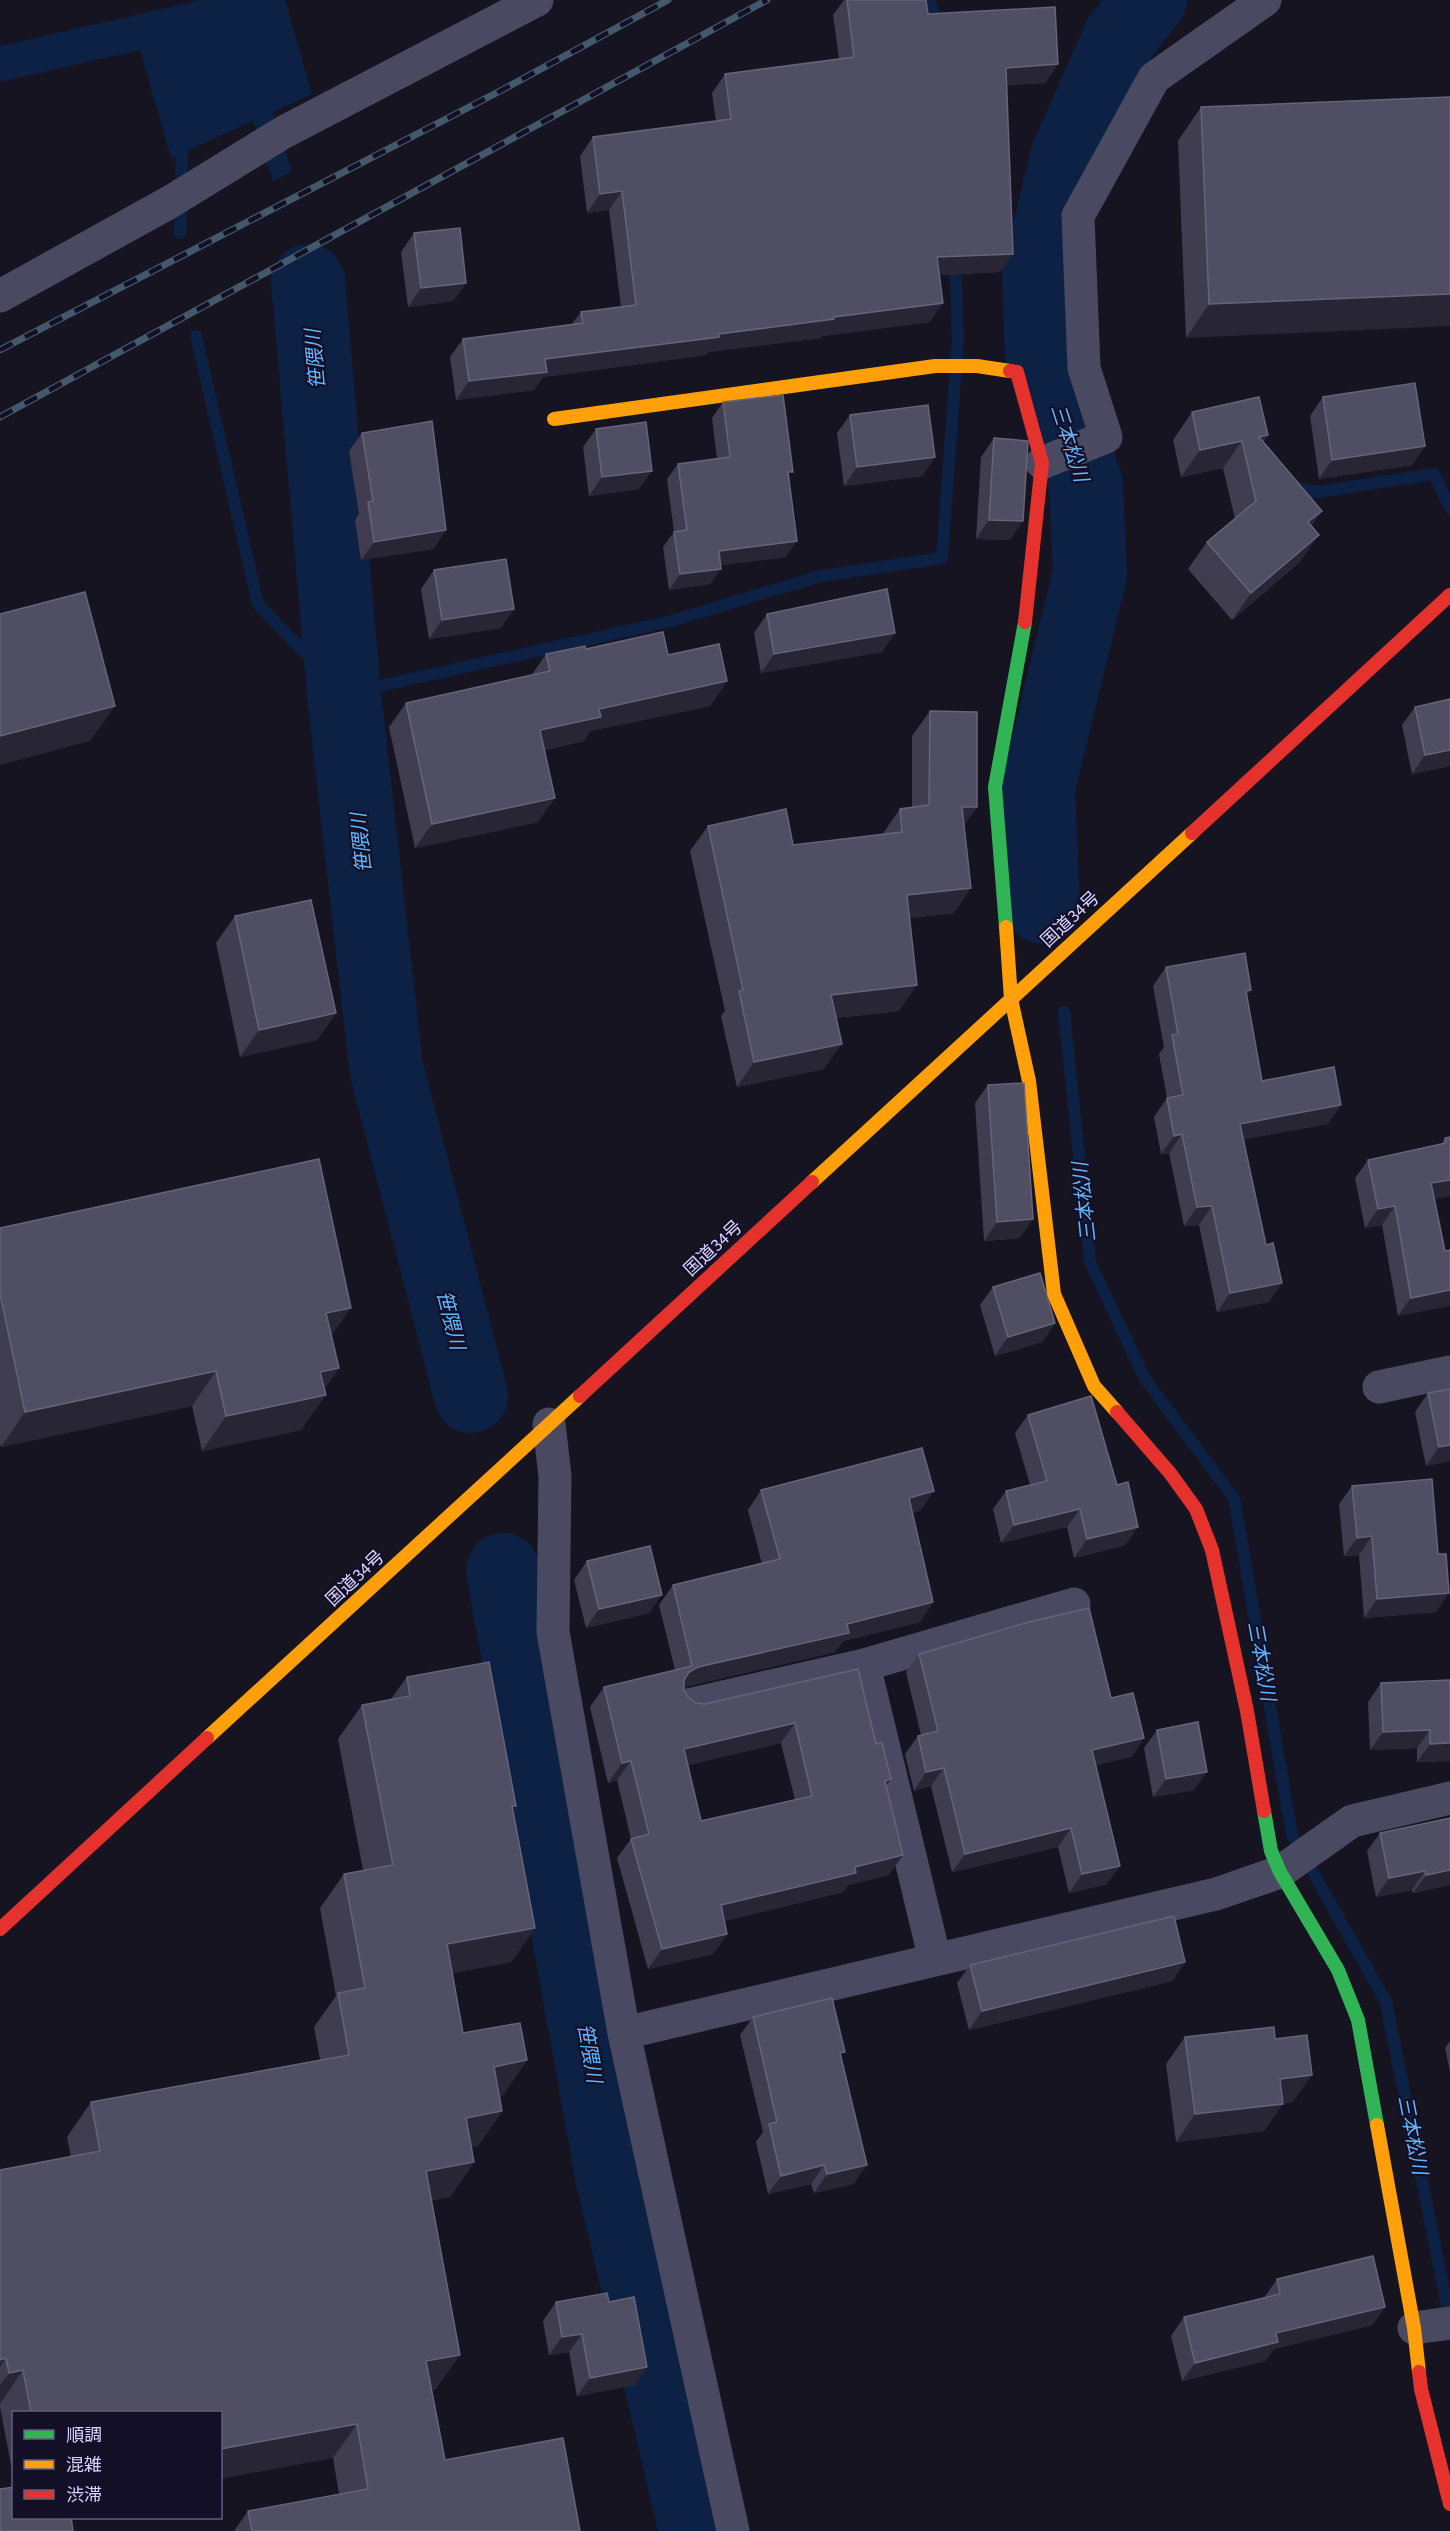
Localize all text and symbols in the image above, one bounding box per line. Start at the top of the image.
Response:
water label: 笹隈川 [299,326,333,390]
water label: 三本松川 [1043,401,1095,488]
water label: 笹隈川 [345,810,379,874]
street label: 国道34号 [1036,886,1105,953]
water label: 三本松川 [1067,1159,1103,1243]
street label: 国道34号 [679,1215,748,1282]
water label: 笹隈川 [429,1288,471,1355]
street label: 国道34号 [321,1545,390,1612]
water label: 三本松川 [1240,1619,1282,1705]
water label: 笹隈川 [570,2021,608,2087]
water label: 三本松川 [1391,2093,1434,2179]
legend [12,2411,222,2519]
text: 順調 [66,2423,102,2448]
text: 混雑 [66,2453,102,2478]
text: 渋滞 [66,2483,102,2508]

